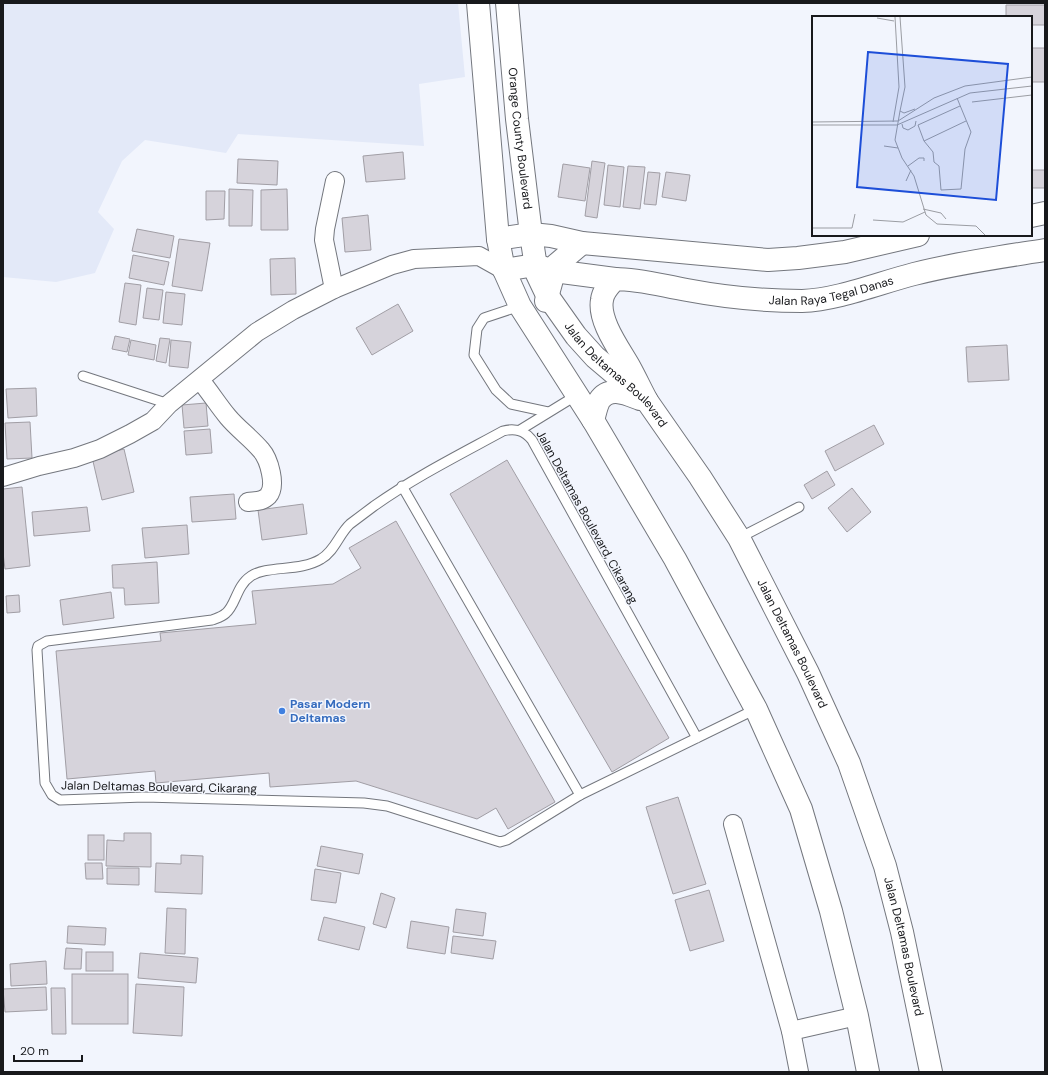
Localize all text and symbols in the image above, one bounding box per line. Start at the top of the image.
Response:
inset map [812,16,1032,236]
street label: Orange County Boulevard [505,67,536,210]
street label: Jalan Raya Tegal Danas [768,272,896,309]
street label: Jalan Deltamas Boulevard [561,319,671,431]
street label: Jalan Deltamas Boulevard, Cikarang [533,427,642,607]
street label: Jalan Deltamas Boulevard [753,576,831,711]
place label: Pasar Modern Deltamas [290,696,371,726]
marker: Pasar Modern Deltamas [277,706,287,716]
street label: Jalan Deltamas Boulevard, Cikarang [61,777,257,797]
street label: Jalan Deltamas Boulevard [880,875,927,1017]
scale bar [14,1037,82,1063]
text: 20 m [20,1043,49,1059]

